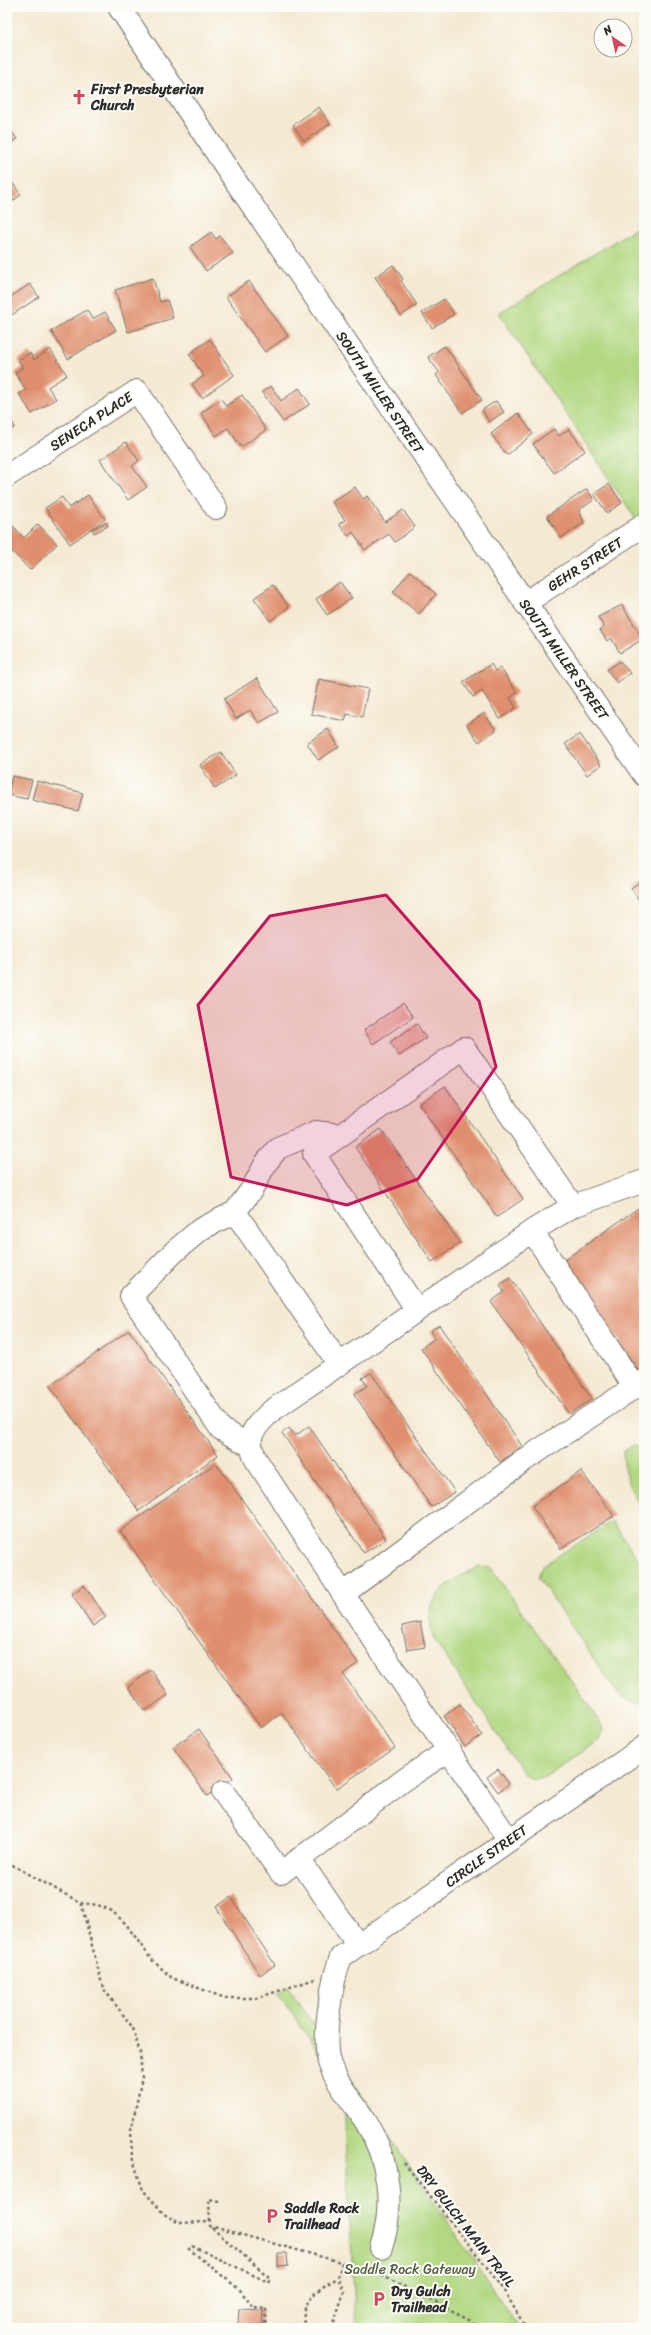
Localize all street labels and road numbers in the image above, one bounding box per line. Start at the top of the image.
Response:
street label: SOUTH MILLER STREET [329,326,431,460]
street label: SENECA PLACE [44,384,139,458]
street label: GEHR STREET [542,530,629,598]
street label: SOUTH MILLER STREET [512,593,616,727]
street label: CIRCLE STREET [440,1818,534,1894]
street label: DRY GULCH MAIN TRAIL [410,2160,522,2293]

